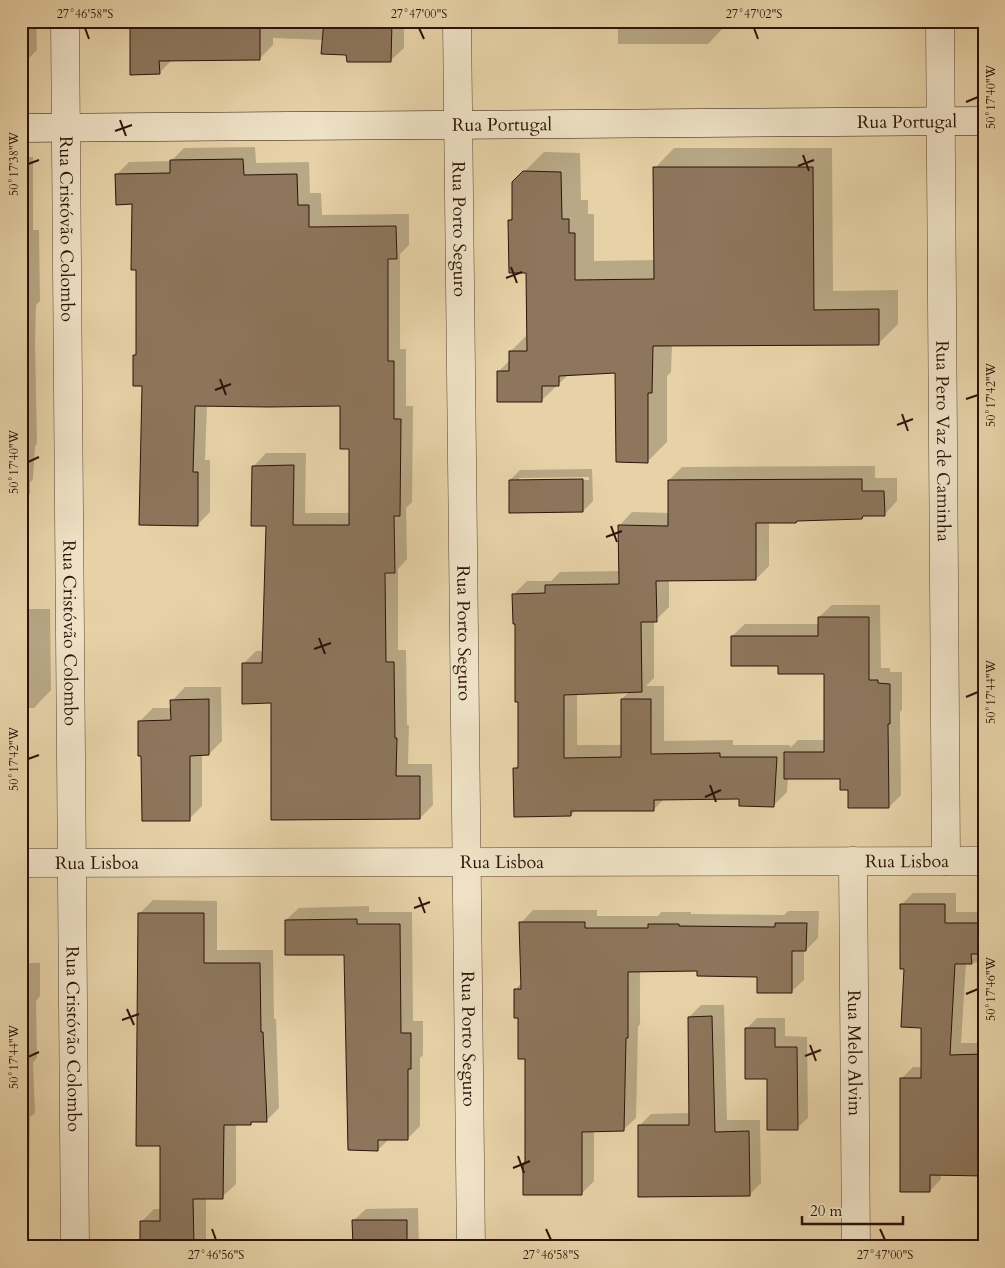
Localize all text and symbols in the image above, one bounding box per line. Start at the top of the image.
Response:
text: 27°46'58"S [57,6,113,22]
text: 27°47'00"S [391,6,447,22]
text: 27°47'02"S [726,6,782,22]
text: 50°17'40"W [983,64,999,129]
street label: Rua Portugal [857,109,957,135]
street label: Rua Portugal [452,112,552,138]
text: 50°17'38"W [6,131,22,196]
street label: Rua Cristóvão Colombo [53,136,79,322]
street label: Rua Porto Seguro [446,161,472,297]
street label: Rua Pero Vaz de Caminha [929,340,956,542]
text: 50°17'42"W [983,362,999,427]
text: 50°17'40"W [6,429,22,494]
street label: Rua Cristóvão Colombo [56,540,83,726]
street label: Rua Porto Seguro [450,565,477,701]
text: 50°17'44"W [983,659,999,724]
text: 50°17'42"W [6,726,22,791]
street label: Rua Lisboa [865,849,949,874]
street label: Rua Lisboa [460,850,544,875]
street label: Rua Lisboa [55,851,139,876]
street label: Rua Cristóvão Colombo [60,946,86,1132]
text: 50°17'46"W [983,956,999,1021]
street label: Rua Porto Seguro [455,971,481,1107]
street label: Rua Melo Alvim [841,990,867,1117]
text: 50°17'44"W [6,1024,22,1089]
scale bar [802,1193,904,1225]
text: 20 m [810,1201,842,1221]
text: 27°46'56"S [188,1247,244,1263]
text: 27°46'58"S [523,1247,579,1263]
text: 27°47'00"S [857,1247,913,1263]

